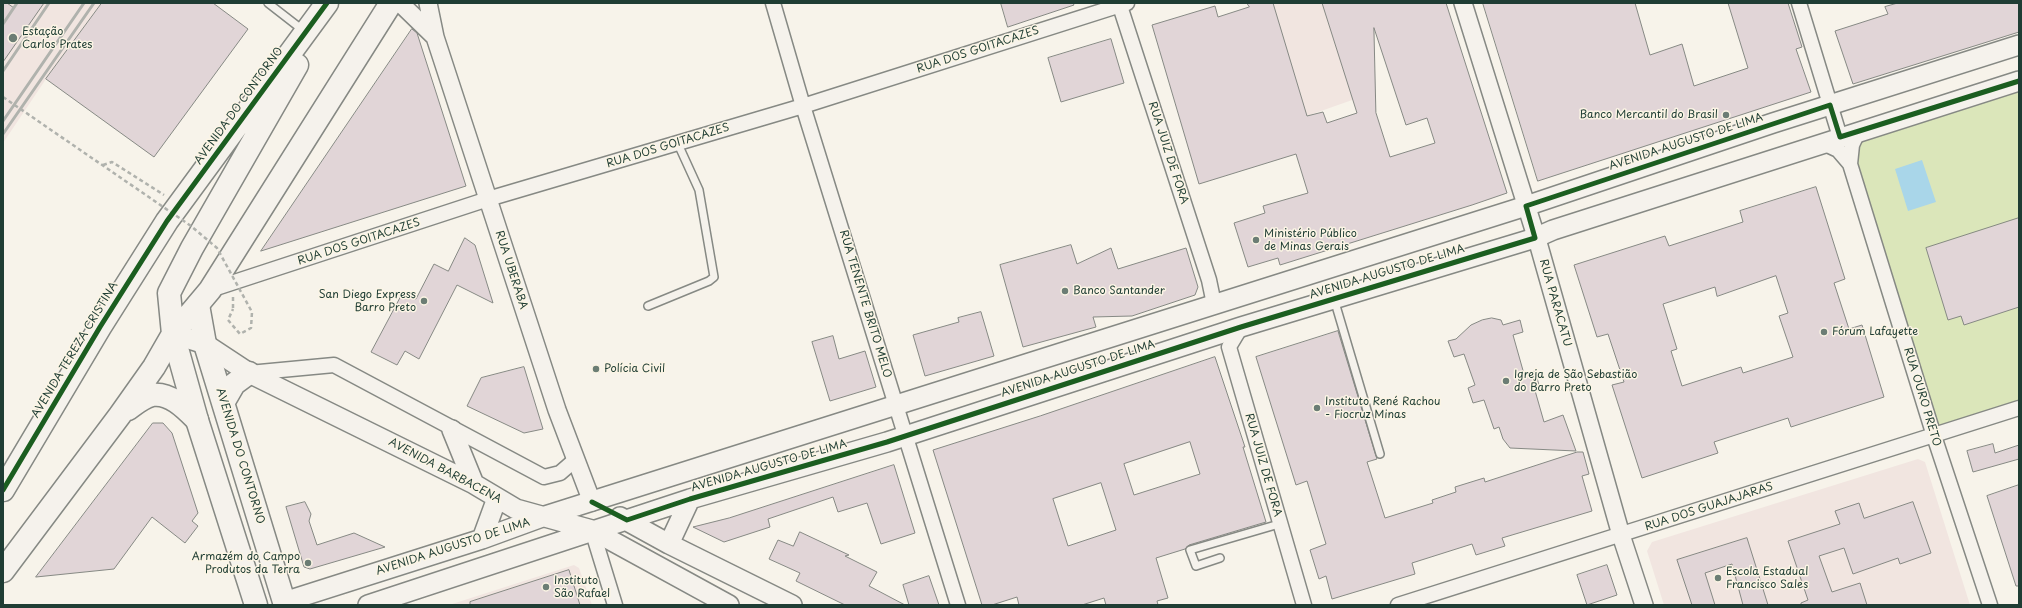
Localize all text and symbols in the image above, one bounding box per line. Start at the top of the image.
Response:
street label: RUA DOS GOITACAZES [915,24,1041,76]
place label: Estação Carlos Prates [22,25,92,51]
marker: Estação Carlos Prates [7,32,19,44]
street label: AVENIDA DO CONTORNO [192,45,286,167]
street label: RUA JUIZ DE FORA [1145,100,1191,206]
place label: Banco Mercantil do Brasil [1579,108,1718,122]
marker: Banco Mercantil do Brasil [1721,110,1731,120]
street label: AVENIDA AUGUSTO DE LIMA [1607,111,1765,173]
street label: RUA DOS GOITACAZES [605,121,731,171]
street label: RUA DOS GOITACAZES [296,216,422,268]
place label: Ministério Público de Minas Gerais [1264,227,1357,253]
street label: RUA UBERABA [492,229,530,311]
street label: RUA TENENTE BRITO MELO [836,229,894,379]
marker: Ministério Público de Minas Gerais [1251,235,1261,245]
street label: AVENIDA AUGUSTO DE LIMA [1308,242,1466,302]
street label: RUA PARACATU [1536,258,1574,348]
street label: AVENIDA TEREZA CRISTINA [29,280,121,420]
place label: Banco Santander [1073,284,1165,298]
marker: Banco Santander [1060,286,1070,296]
place label: San Diego Express Barro Preto [319,288,416,314]
marker: San Diego Express Barro Preto [419,296,429,306]
place label: Fórum Lafayette [1832,325,1918,339]
marker: Fórum Lafayette [1819,327,1829,337]
street label: AVENIDA AUGUSTO DE LIMA [999,338,1157,400]
street label: RUA OURO PRETO [1901,346,1943,448]
place label: Polícia Civil [604,362,665,376]
marker: Polícia Civil [591,364,601,374]
place label: Igreja de São Sebastião do Barro Preto [1514,368,1637,394]
marker: Igreja de São Sebastião do Barro Preto [1501,376,1511,386]
street label: AVENIDA DO CONTORNO [213,386,267,526]
place label: Instituto René Rachou - Fiocruz Minas [1325,395,1440,421]
marker: Instituto René Rachou - Fiocruz Minas [1312,403,1322,413]
street label: RUA JUIZ DE FORA [1242,412,1284,518]
street label: AVENIDA BARBACENA [386,436,504,506]
street label: AVENIDA AUGUSTO DE LIMA [690,437,848,495]
street label: RUA DOS GUAJAJARAS [1643,480,1775,534]
street label: AVENIDA AUGUSTO DE LIMA [374,516,532,578]
place label: Armazém do Campo Produtos da Terra [192,550,300,576]
marker: Armazém do Campo Produtos da Terra [303,558,313,568]
place label: Escola Estadual Francisco Sales [1726,565,1808,591]
marker: Escola Estadual Francisco Sales [1713,573,1723,583]
place label: Instituto São Rafael [554,574,610,600]
marker: Instituto São Rafael [541,582,551,592]

